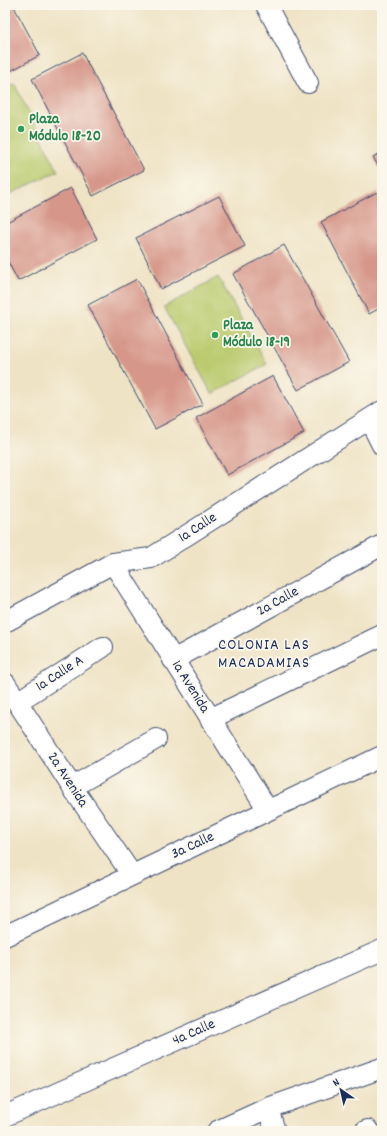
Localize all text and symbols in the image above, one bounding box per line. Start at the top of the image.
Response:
place label: Plaza Módulo 18-20 [29,109,101,148]
marker: Plaza Módulo 18-20 [16,124,26,134]
place label: Plaza Módulo 18-19 [223,315,290,354]
marker: Plaza Módulo 18-19 [210,330,220,340]
street label: 1a Calle [174,507,222,549]
street label: 2a Calle [253,581,303,623]
district label: COLONIA LAS MACADAMIAS [218,634,310,675]
street label: 1a Calle A [32,650,88,698]
street label: 1a Avenida [165,656,215,718]
street label: 2a Avenida [41,748,94,813]
street label: 3a Calle [168,826,219,866]
street label: 4a Calle [169,1014,219,1052]
north arrow [321,1070,361,1110]
text: N [330,1075,344,1092]

